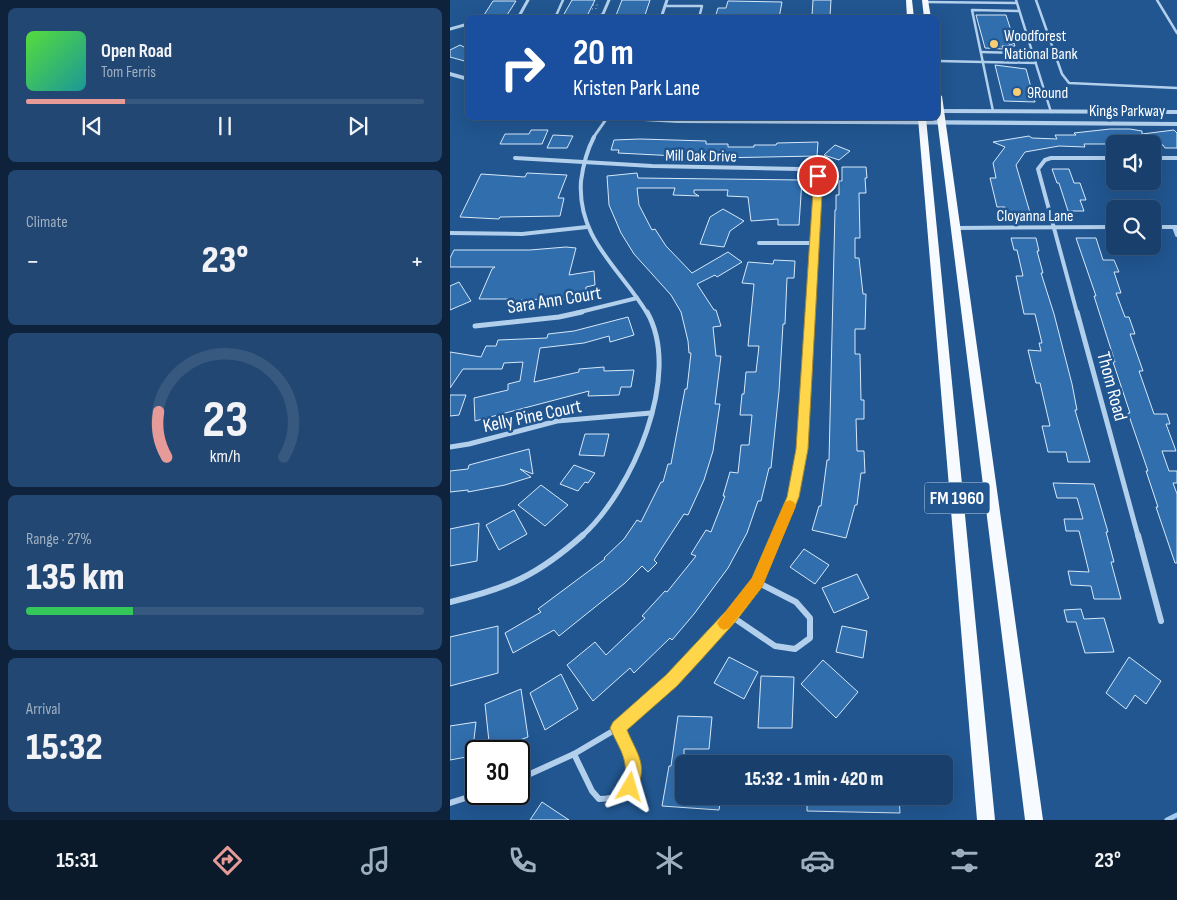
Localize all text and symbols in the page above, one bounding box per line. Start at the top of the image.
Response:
place label: Woodforest National Bank [1004,27,1078,64]
text: 20 m [573,32,634,75]
icon: right [490,35,555,100]
marker: Woodforest National Bank [988,38,1000,50]
text: Open Road [101,40,172,63]
text: Tom Ferris [101,63,156,82]
text: Kristen Park Lane [573,75,700,102]
place label: 9Round [1027,84,1068,103]
marker: 9Round [1011,86,1023,98]
street label: Kings Parkway [1089,102,1165,121]
icon: previous [78,112,106,140]
icon: pause [211,112,239,140]
icon: next [344,112,372,140]
map controls [1106,135,1161,255]
button: sound [1106,135,1161,190]
street label: Mill Oak Drive [665,146,737,167]
pin [797,155,839,197]
icon: arrive [804,162,832,190]
button: search [1106,200,1161,255]
street label: Cloyanna Lane [996,207,1074,226]
text: Climate [26,213,68,232]
text: 23° [202,238,248,283]
text: − [26,245,40,278]
text: + [410,245,424,278]
street label: Sara Ann Court [505,282,603,319]
street label: Thom Road [1091,349,1132,423]
text: 23 [202,389,248,452]
street label: Kelly Pine Court [481,395,584,438]
text: km/h [210,446,240,467]
road number: FM 1960 [924,482,990,514]
text: Range · 27% [26,530,92,549]
text: 135 km [26,555,125,600]
text: Arrival [26,700,60,719]
text: 15:32 [26,725,103,770]
speed limit sign: 30 [465,740,530,805]
position arrow [603,760,655,812]
text: 15:32 · 1 min · 420 m [745,768,883,791]
icon: directions [210,843,245,878]
icon: music [358,843,393,878]
icon: phone [505,843,540,878]
icon: climate [652,843,687,878]
icon: car [800,843,835,878]
icon: filters [947,843,982,878]
text: 15:31 [56,847,98,874]
text: 23° [1094,847,1121,874]

